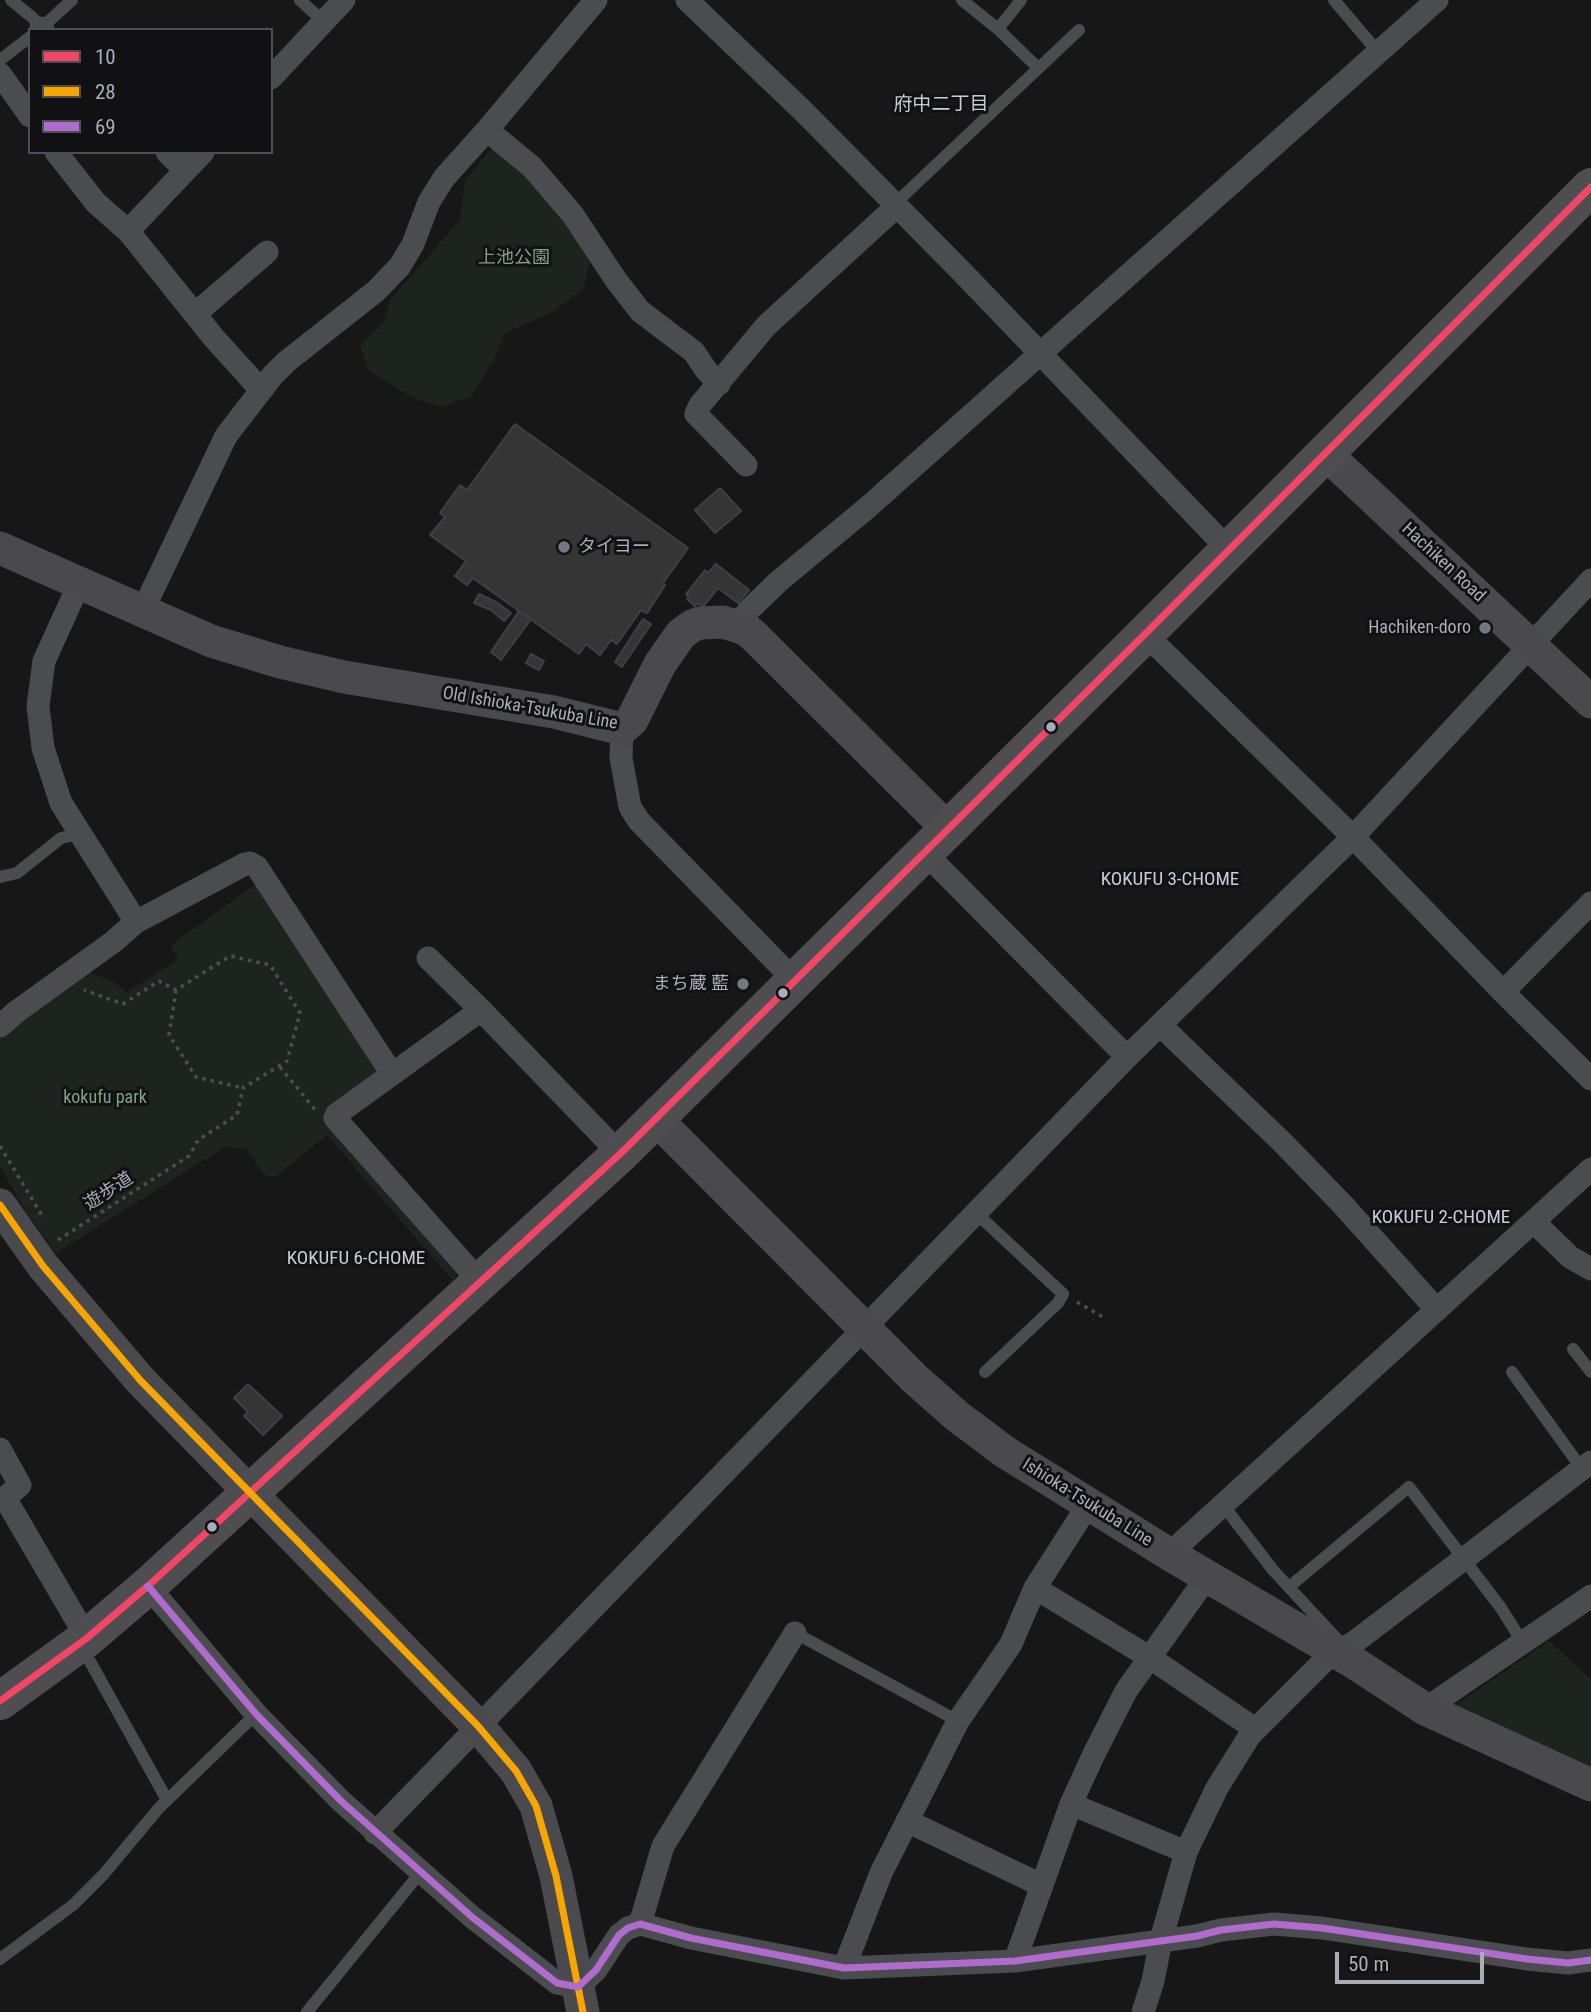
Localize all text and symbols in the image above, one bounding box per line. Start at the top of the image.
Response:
legend [28,28,273,154]
text: 10 [95,45,116,69]
text: 28 [95,80,116,104]
district label: 府中二丁目 [894,94,988,116]
text: 69 [95,115,116,139]
park label: 上池公園 [478,247,550,269]
street label: Hachiken Road [1397,519,1489,607]
place label: タイヨー [578,536,650,558]
marker: タイヨー [556,539,572,555]
place label: Hachiken-doro [1368,617,1471,639]
marker: Hachiken-doro [1477,620,1493,636]
street label: Old Ishioka-Tsukuba Line [441,683,619,735]
unlabelled marker [1044,720,1058,734]
district label: KOKUFU 3-CHOME [1088,869,1252,891]
place label: まち蔵 藍 [653,973,729,995]
marker: まち蔵 藍 [735,976,751,992]
unlabelled marker [776,986,790,1000]
park label: kokufu park [63,1087,147,1109]
street label: 遊歩道 [80,1168,138,1216]
district label: KOKUFU 2-CHOME [1359,1207,1523,1229]
district label: KOKUFU 6-CHOME [274,1248,438,1270]
street label: Ishioka-Tsukuba Line [1018,1454,1156,1552]
unlabelled marker [205,1520,219,1534]
scale bar [1339,1938,1488,1982]
text: 50 m [1348,1952,1389,1976]

